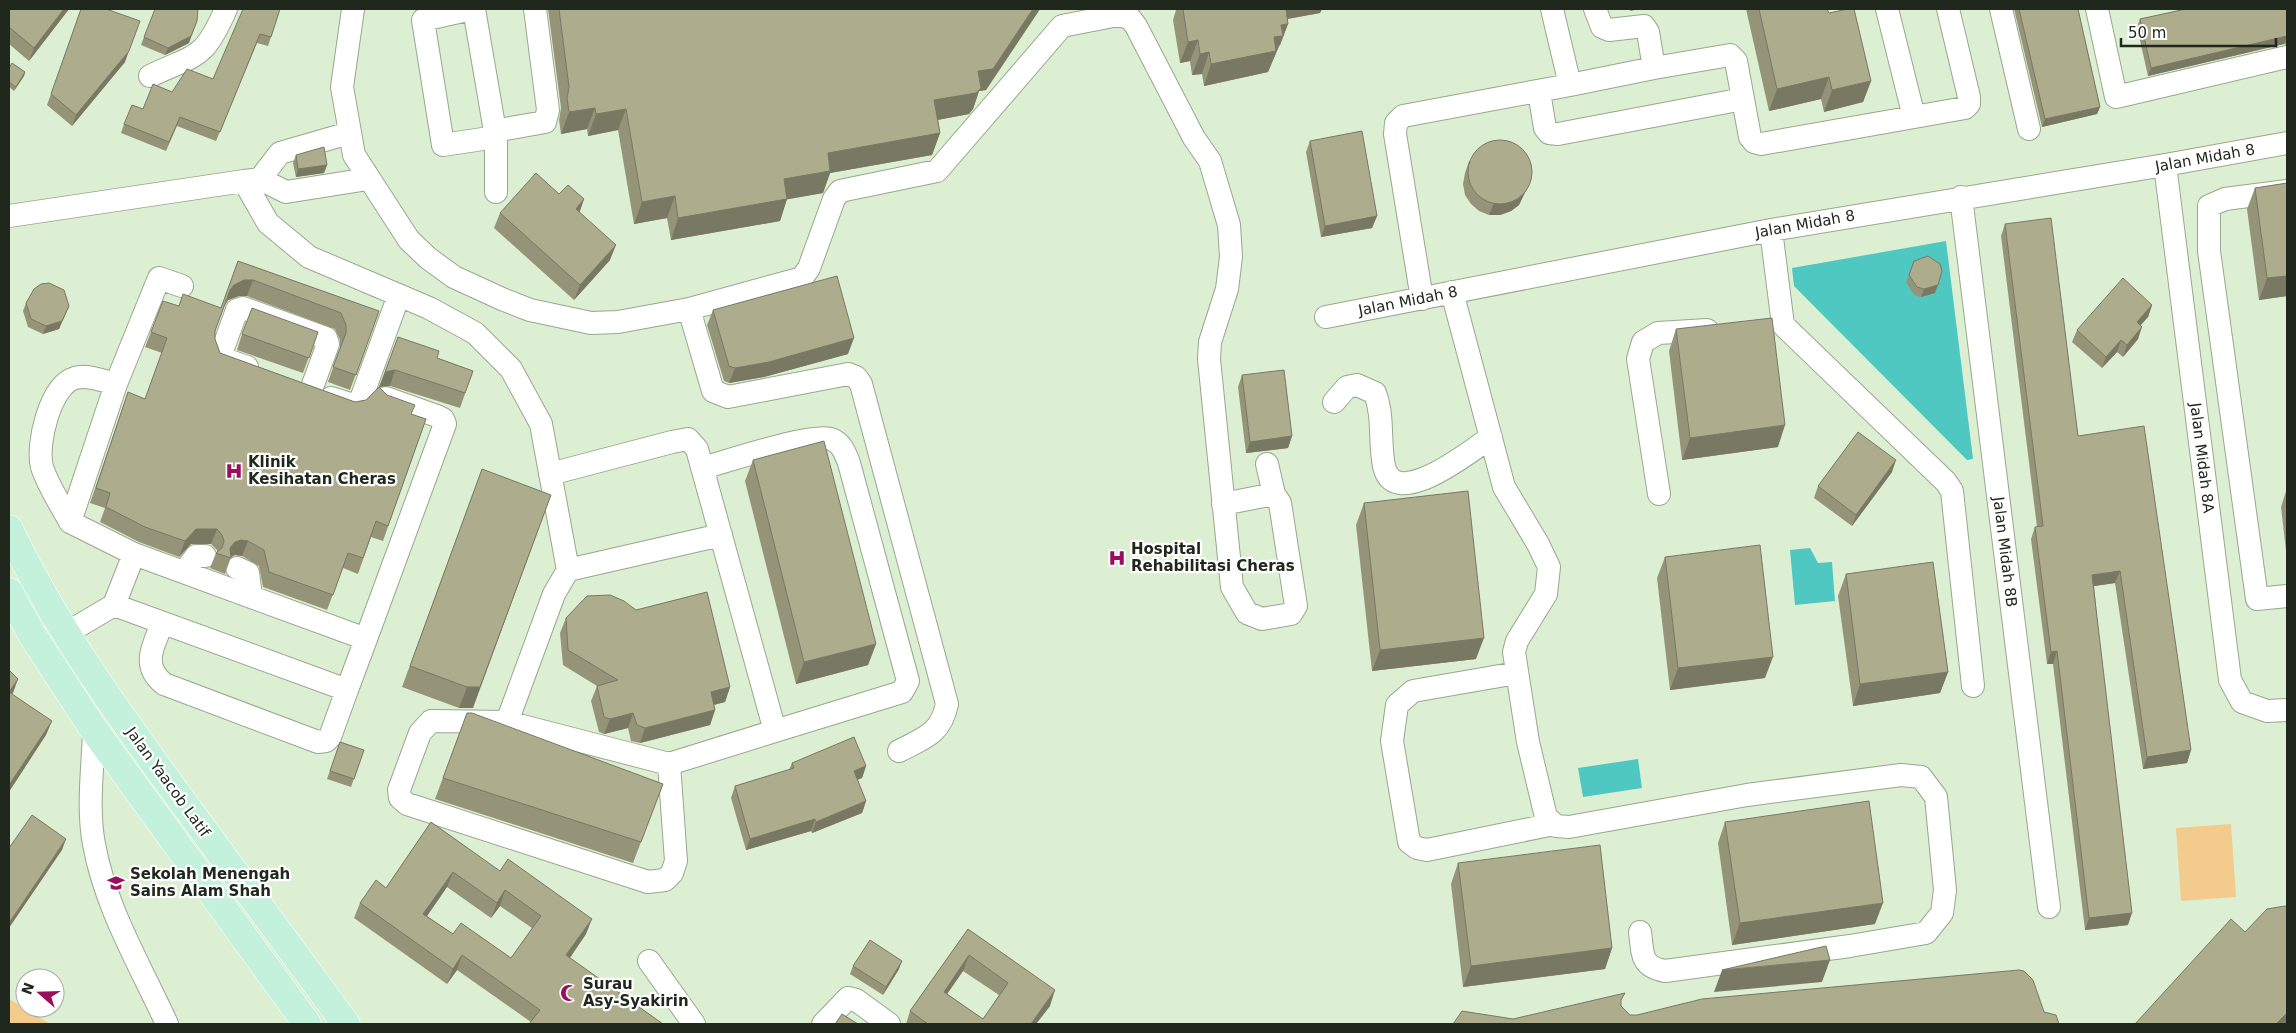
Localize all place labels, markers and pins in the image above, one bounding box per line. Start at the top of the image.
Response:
place label: Klinik Kesihatan Cheras [248,453,396,488]
hospital icon: Klinik Kesihatan Cheras [224,461,244,481]
place label: Hospital Rehabilitasi Cheras [1131,540,1295,575]
hospital icon: Hospital Rehabilitasi Cheras [1107,548,1127,568]
place label: Sekolah Menengah Sains Alam Shah [130,865,290,900]
school or university icon: Sekolah Menengah Sains Alam Shah [106,873,126,893]
place label: Surau Asy-Syakirin [583,975,689,1010]
mosque icon: Surau Asy-Syakirin [559,983,579,1003]

